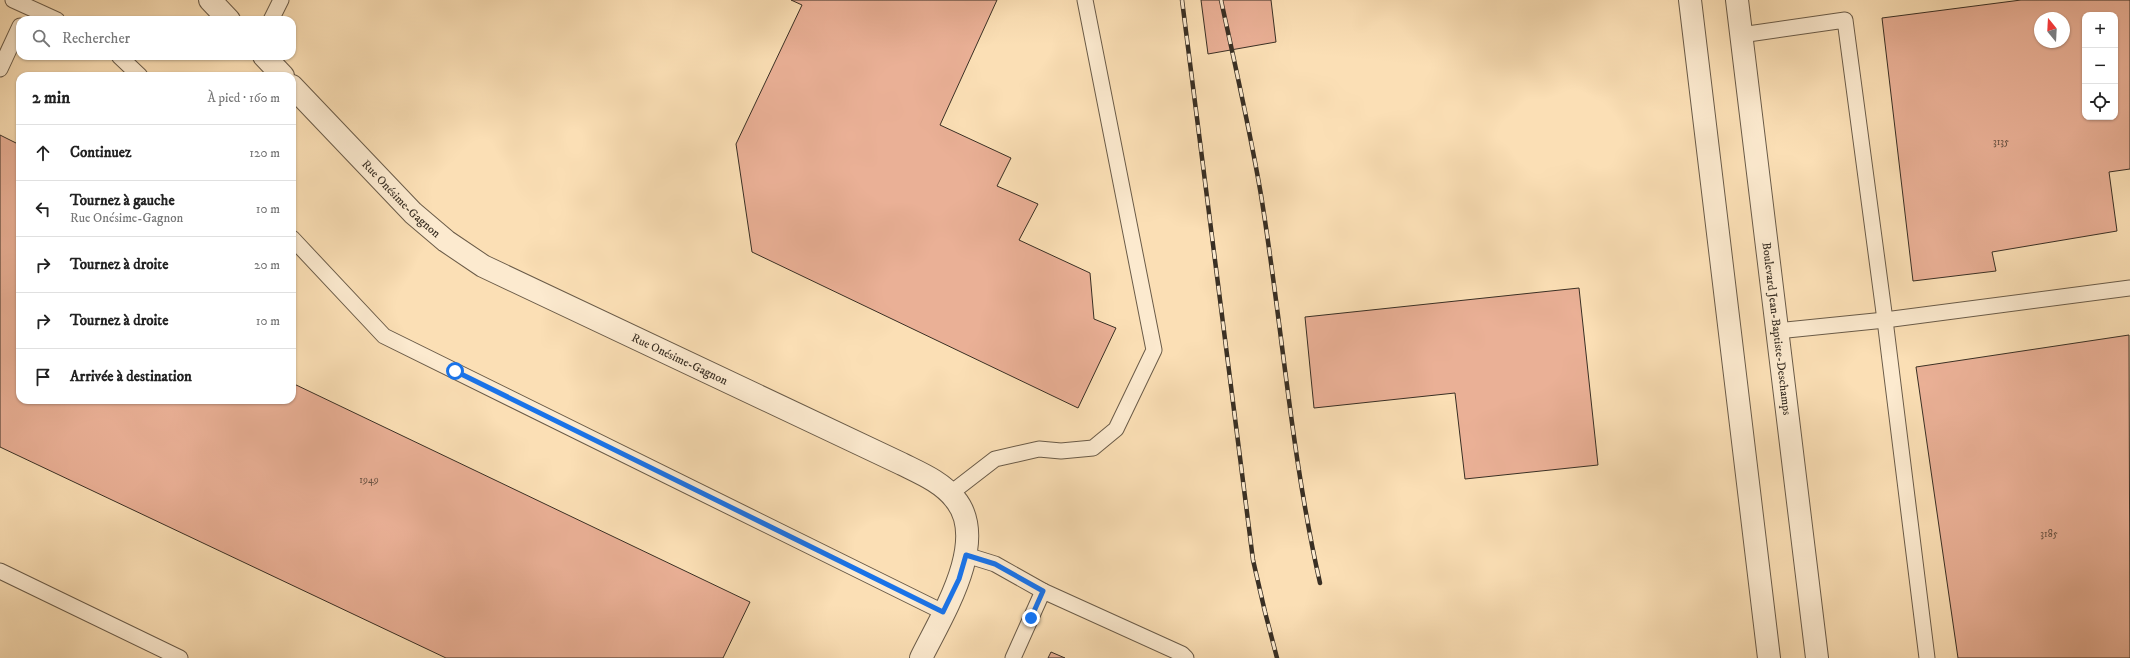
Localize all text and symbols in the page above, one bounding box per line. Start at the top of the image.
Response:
north arrow [2034,12,2070,48]
map controls [2082,12,2118,120]
button: + [2082,12,2118,48]
search box [16,16,296,60]
icon: search [30,27,52,49]
text: Rechercher [62,29,130,48]
button: − [2082,48,2118,84]
button: locate [2082,84,2118,120]
text: 2 min [32,87,70,109]
text: À pied · 160 m [207,90,280,106]
house number: 3135 [1993,136,2009,148]
icon: ahead [32,142,54,164]
text: Continuez [70,143,131,162]
text: 120 m [249,145,280,161]
street label: Rue Onésime-Gagnon [358,157,444,242]
text: Tournez à gauche [70,191,175,210]
icon: left [32,198,54,220]
text: 10 m [256,201,280,217]
text: Rue Onésime-Gagnon [70,210,183,226]
street label: Boulevard Jean-Baptiste-Deschamps [1759,241,1794,416]
icon: right [32,254,54,276]
text: Tournez à droite [70,255,168,274]
text: 20 m [254,257,280,273]
icon: right [32,310,54,332]
text: Tournez à droite [70,311,168,330]
text: 10 m [256,313,280,329]
street label: Rue Onésime-Gagnon [629,330,731,389]
route start [446,362,464,380]
icon: arrive [32,366,54,388]
text: Arrivée à destination [70,367,192,386]
house number: 1949 [359,474,379,486]
house number: 3185 [2040,528,2058,540]
route end [1022,609,1040,627]

